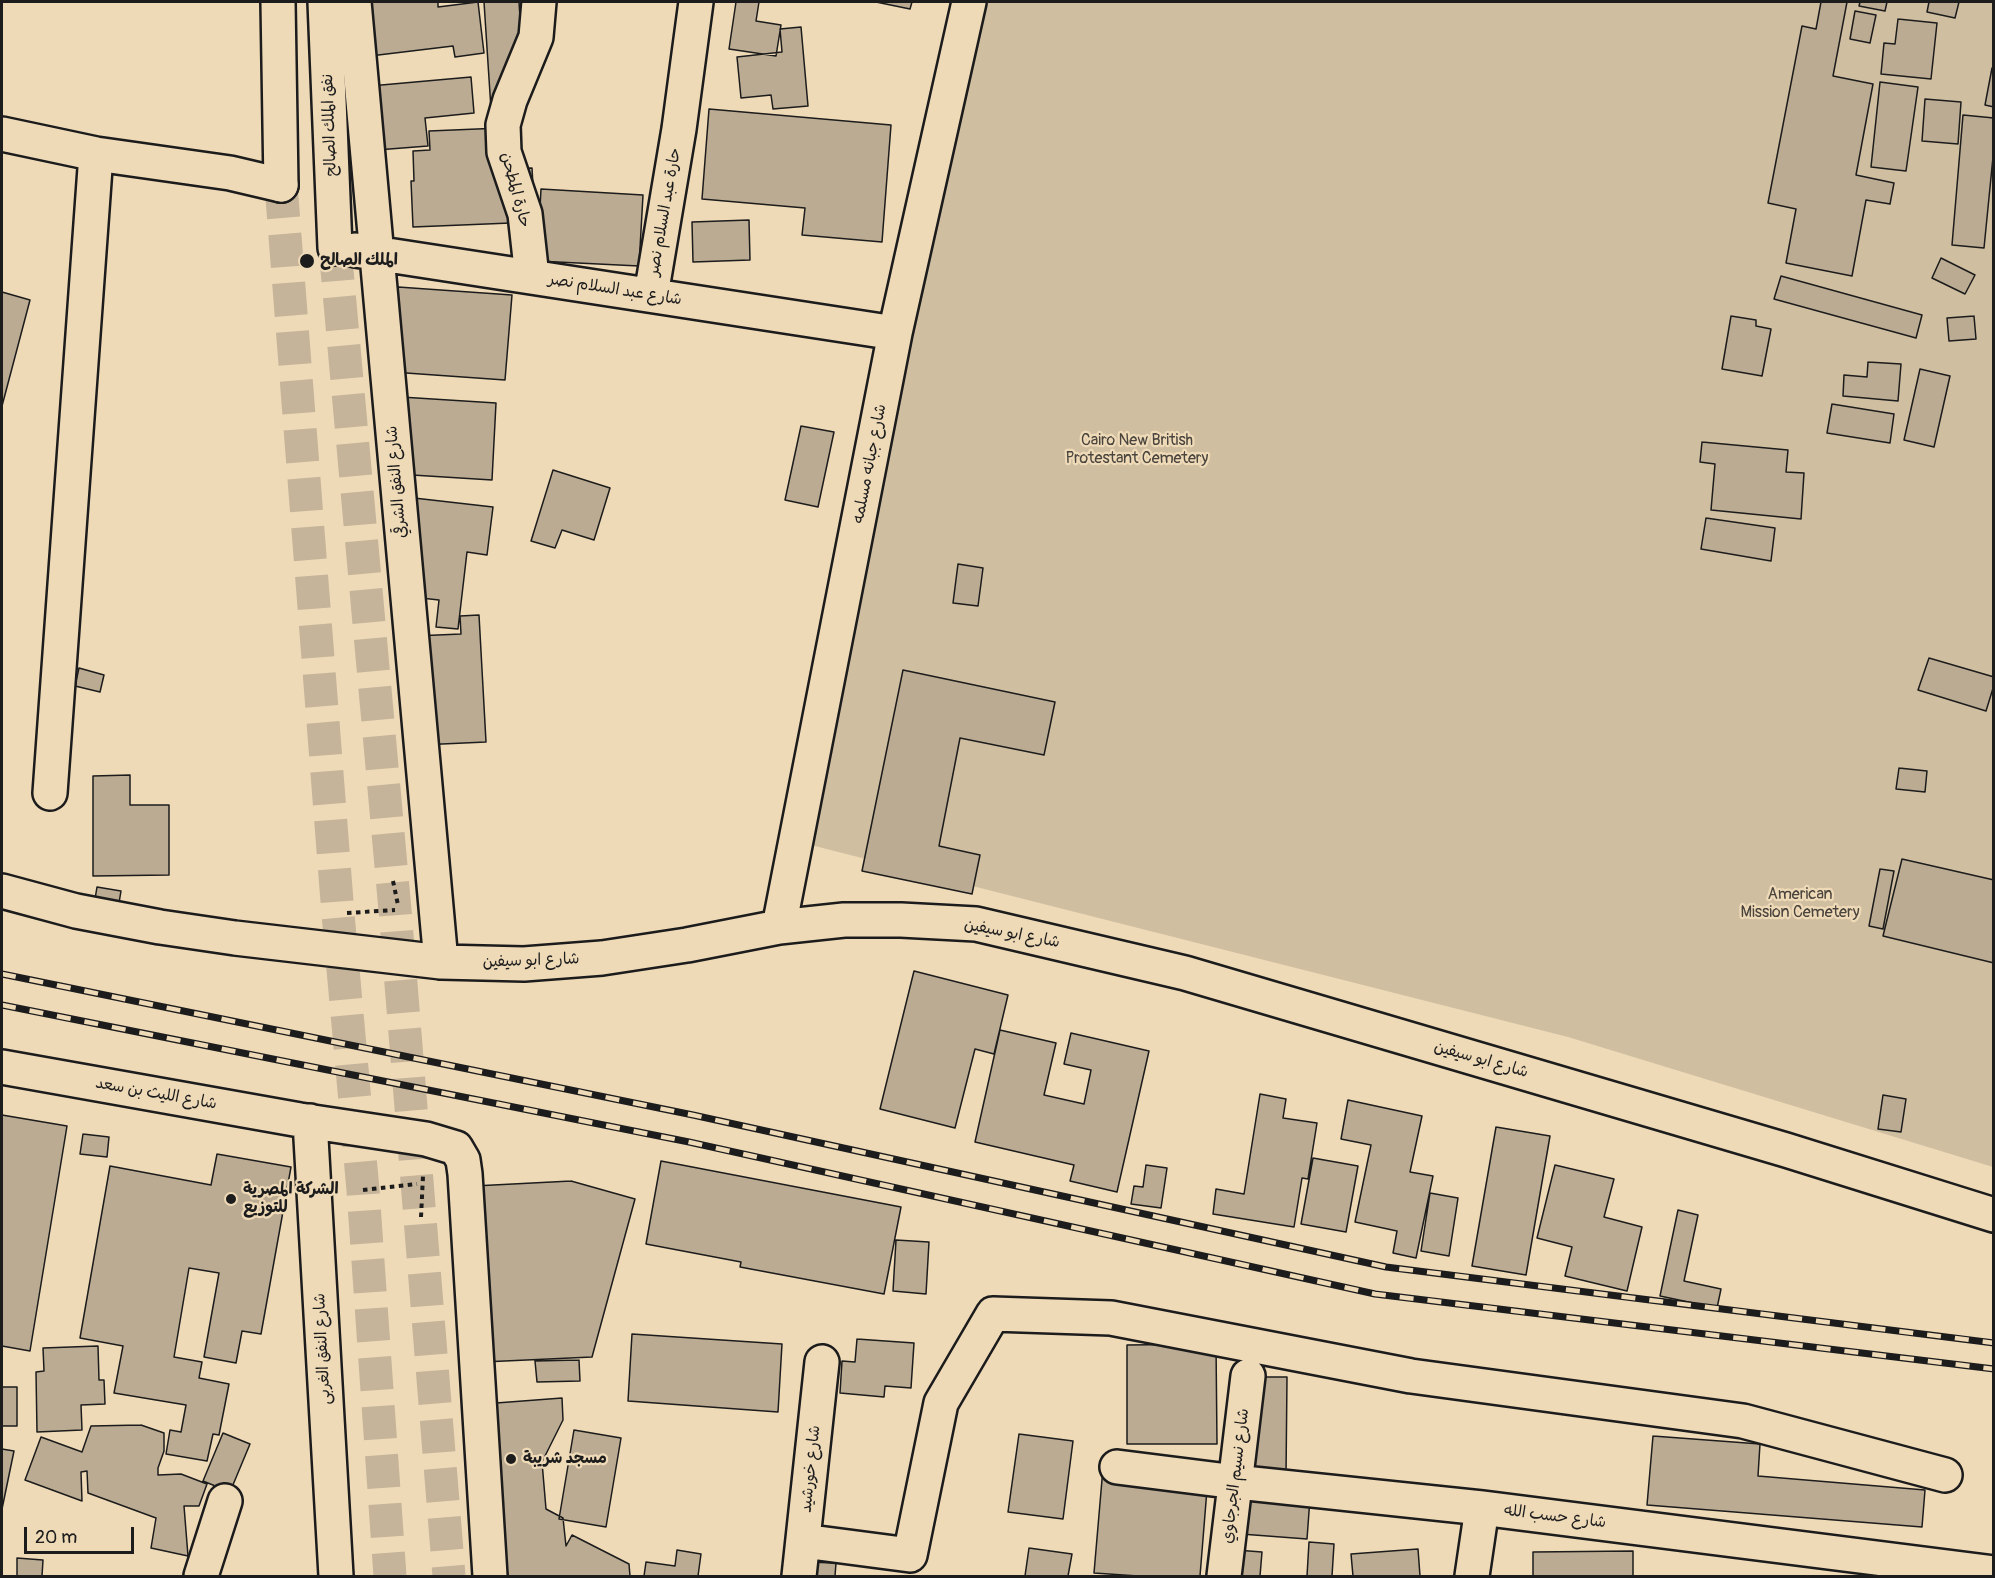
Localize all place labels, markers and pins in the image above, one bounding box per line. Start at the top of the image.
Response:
place label: الملك الصالح [320,251,398,271]
marker: الملك الصالح [298,252,316,270]
place label: الشركة المصرية للتوزيع [243,1180,338,1218]
marker: الشركة المصرية للتوزيع [224,1192,238,1206]
place label: مسجد شريبة [523,1449,607,1469]
marker: مسجد شريبة [504,1452,518,1466]

